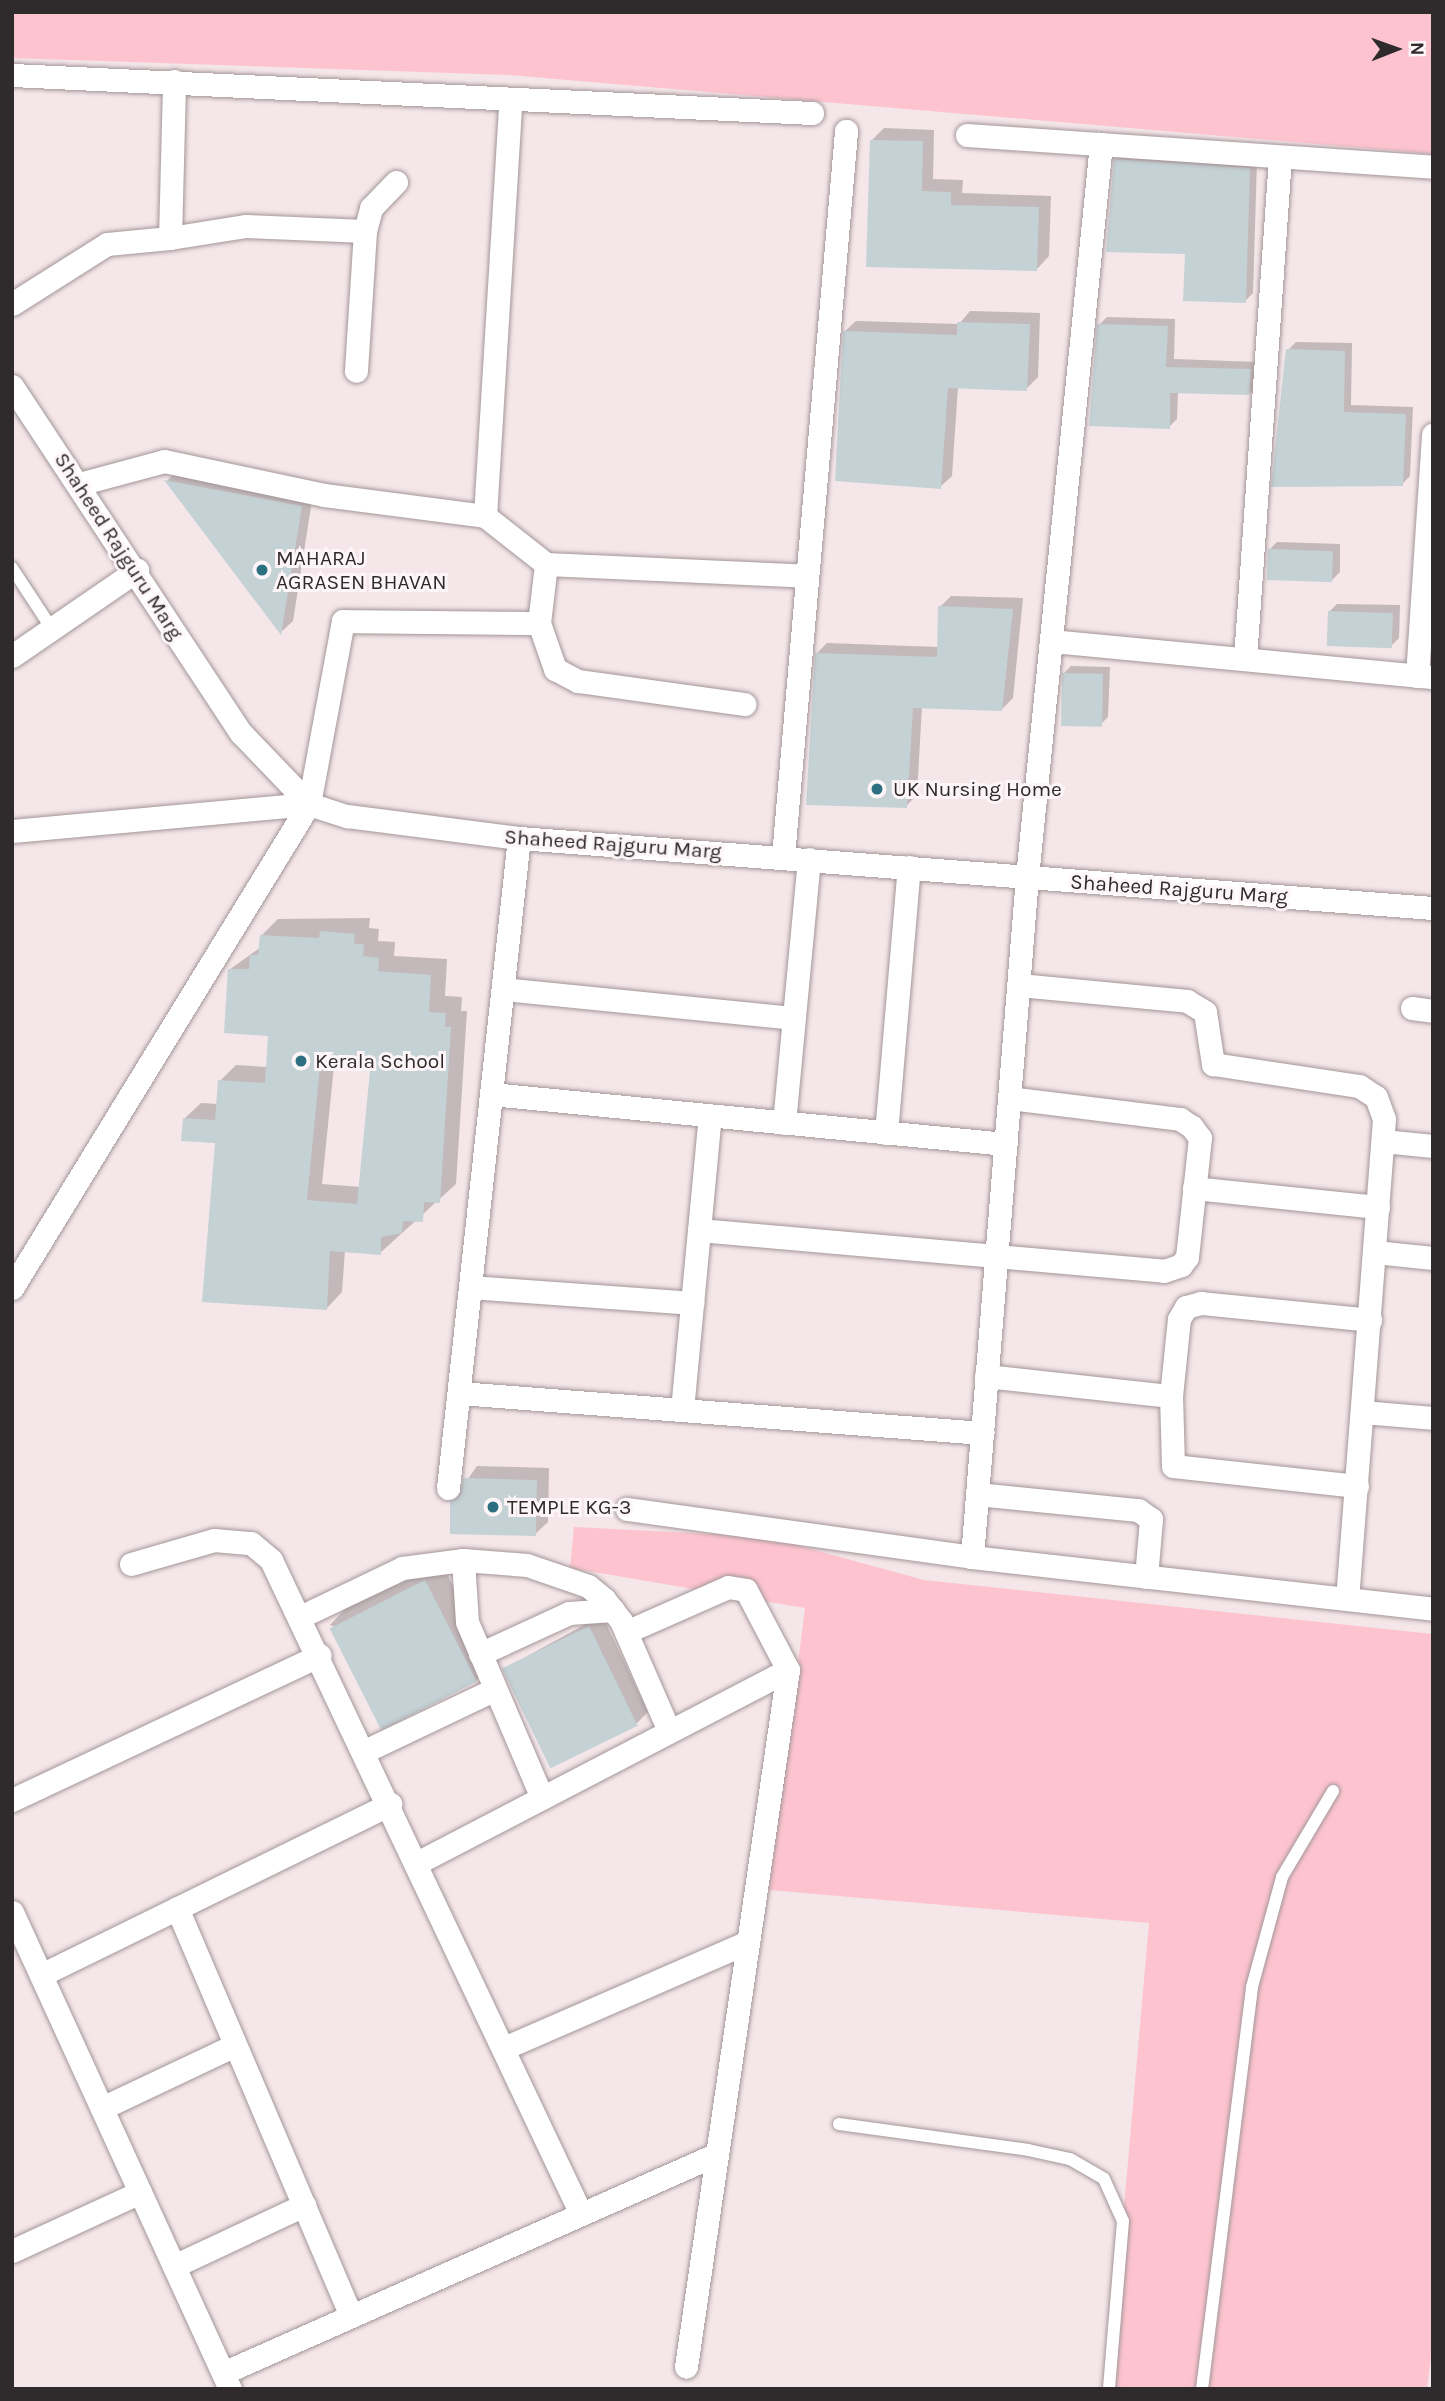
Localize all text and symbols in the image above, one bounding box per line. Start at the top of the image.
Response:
north arrow [1361,14,1431,84]
text: N [1406,42,1428,56]
street label: Shaheed Rajguru Marg [49,448,189,644]
place label: MAHARAJ AGRASEN BHAVAN [276,545,446,595]
marker: MAHARAJ AGRASEN BHAVAN [254,562,270,578]
place label: UK Nursing Home [893,776,1062,802]
marker: UK Nursing Home [867,779,887,799]
street label: Shaheed Rajguru Marg [503,824,723,864]
street label: Shaheed Rajguru Marg [1069,869,1289,909]
place label: Kerala School [315,1048,445,1074]
marker: Kerala School [293,1053,309,1069]
place label: TEMPLE KG-3 [507,1494,631,1520]
marker: TEMPLE KG-3 [485,1499,501,1515]

